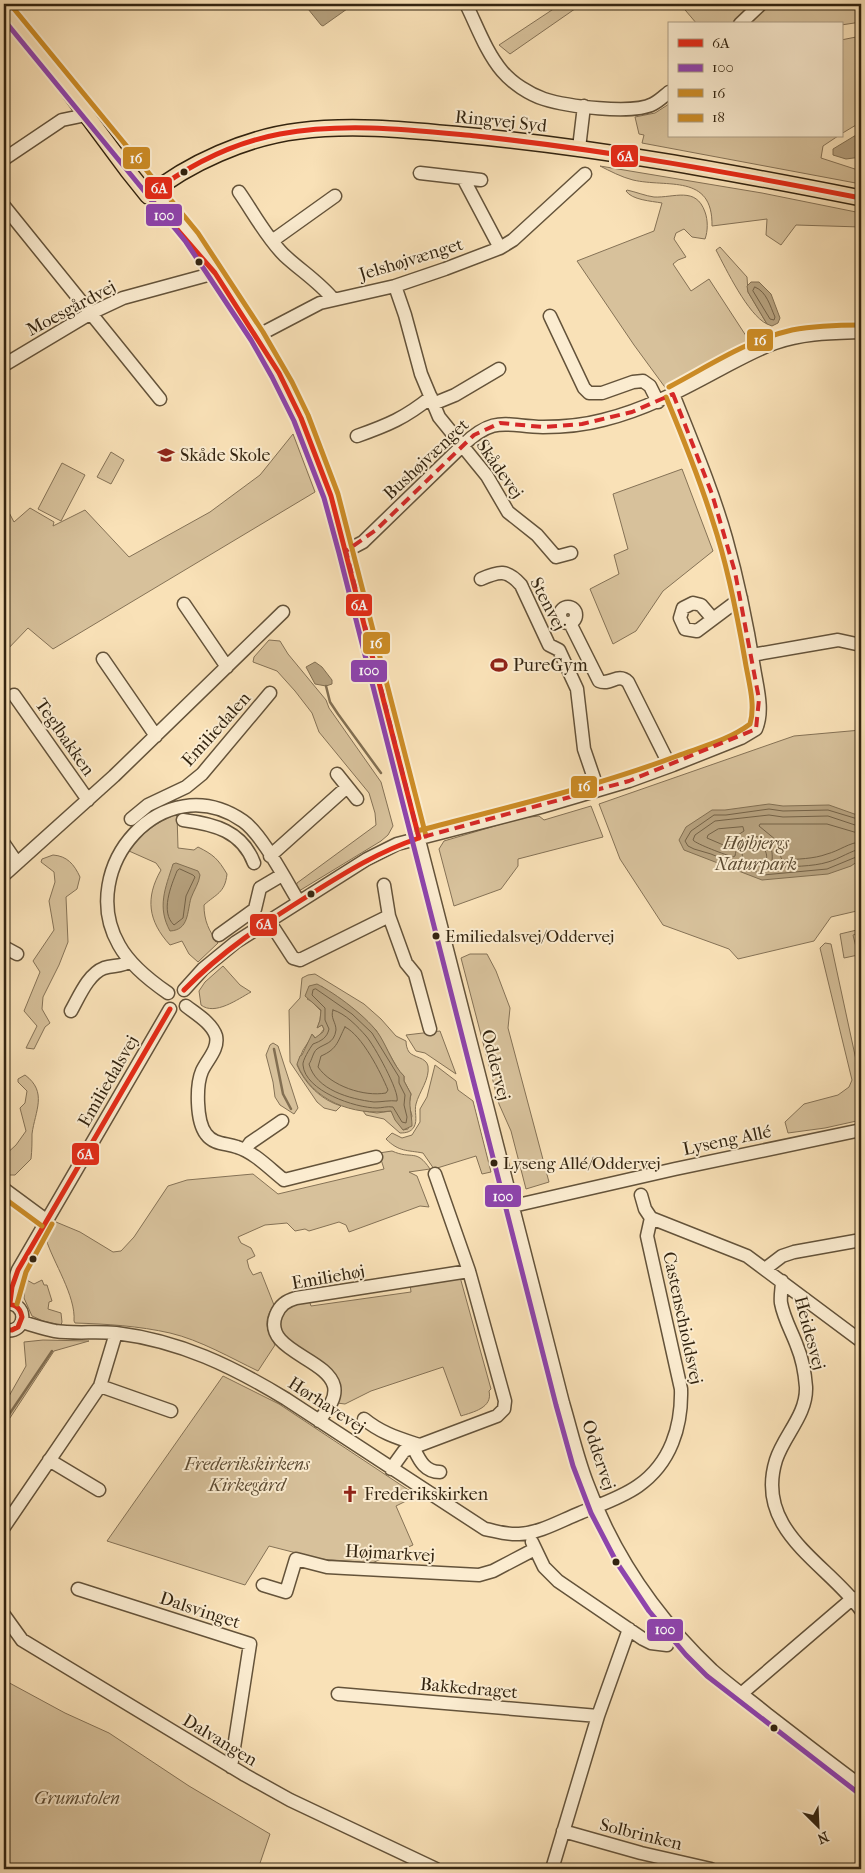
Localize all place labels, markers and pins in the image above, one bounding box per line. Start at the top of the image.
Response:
unlabelled marker [179,167,189,177]
unlabelled marker [194,257,204,267]
school or university icon: Skåde Skole [156,445,176,465]
place label: Skåde Skole [180,445,271,466]
sports icon: PureGym [489,655,509,675]
place label: PureGym [513,655,588,676]
unlabelled marker [306,889,316,899]
place label: Emiliedalsvej/Oddervej [445,926,614,946]
marker: Emiliedalsvej/Oddervej [431,931,441,941]
place label: Lyseng Allé/Oddervej [503,1153,661,1173]
marker: Lyseng Allé/Oddervej [489,1158,499,1168]
unlabelled marker [28,1254,38,1264]
church icon: Frederikskirken [340,1484,360,1504]
place label: Frederikskirken [364,1484,489,1505]
unlabelled marker [611,1557,621,1567]
unlabelled marker [769,1723,779,1733]

